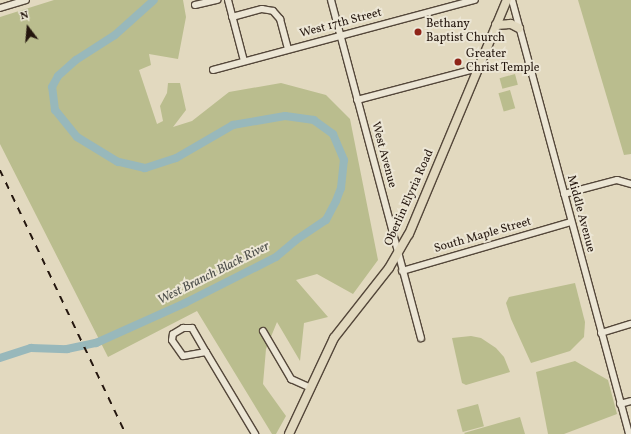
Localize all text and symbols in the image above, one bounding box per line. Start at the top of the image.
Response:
street label: West 17th Street [298,6,384,42]
north arrow [8,8,48,48]
text: N [19,8,30,24]
place label: Bethany Baptist Church [426,18,505,46]
marker: Bethany Baptist Church [413,27,423,37]
place label: Greater Christ Temple [466,48,540,76]
marker: Greater Christ Temple [453,57,463,67]
street label: West Avenue [367,120,399,190]
street label: Oberlin Elyria Road [382,147,438,249]
street label: Middle Avenue [563,174,597,254]
street label: South Maple Street [433,215,533,257]
water label: West Branch Black River [155,239,273,309]

